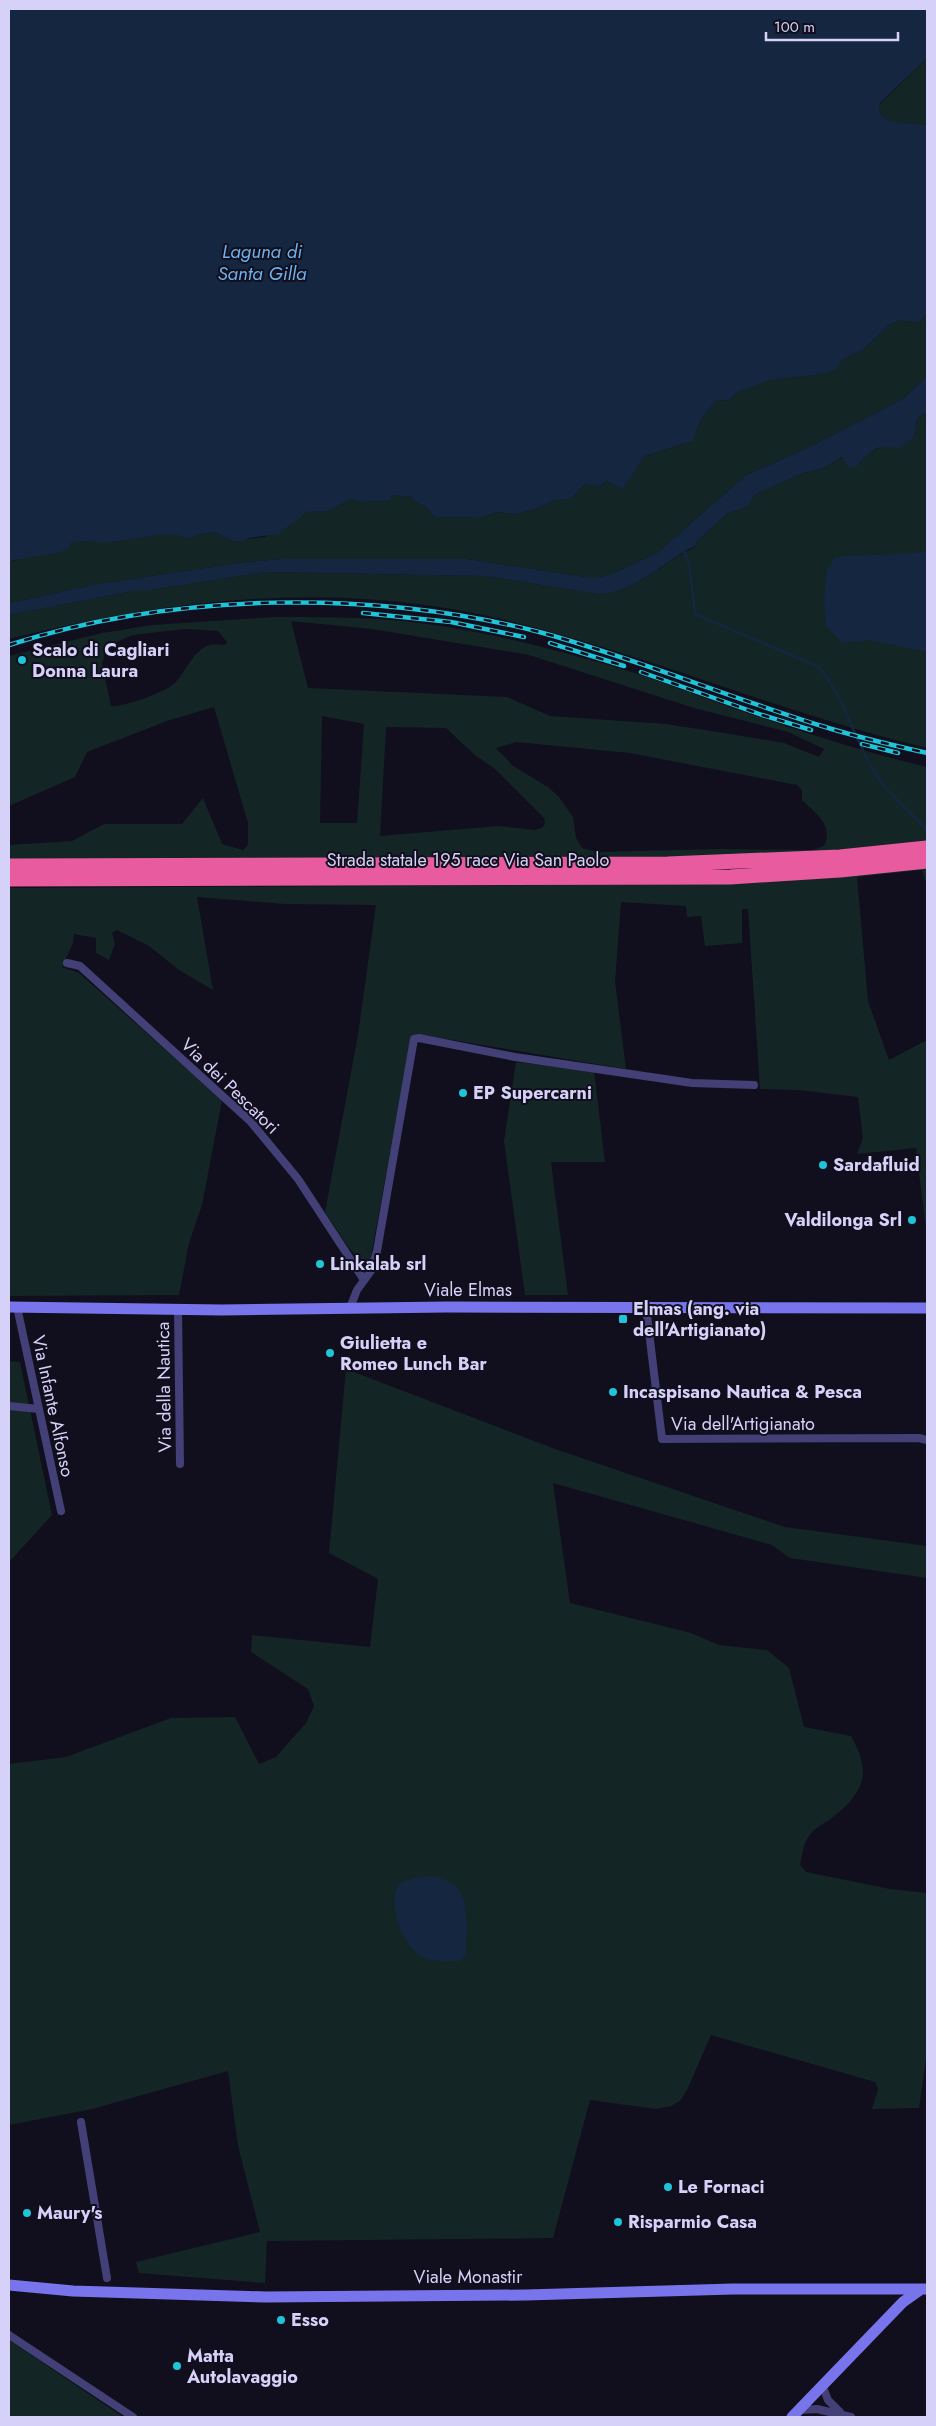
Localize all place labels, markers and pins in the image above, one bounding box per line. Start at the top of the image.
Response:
place label: Scalo di Cagliari Donna Laura [32,637,169,684]
marker: Scalo di Cagliari Donna Laura [16,654,28,666]
place label: EP Supercarni [473,1080,592,1106]
marker: EP Supercarni [457,1087,469,1099]
place label: Sardafluid [833,1152,920,1178]
marker: Sardafluid [817,1159,829,1171]
place label: Valdilonga Srl [784,1207,902,1233]
marker: Valdilonga Srl [906,1214,918,1226]
place label: Linkalab srl [330,1251,426,1277]
marker: Linkalab srl [314,1258,326,1270]
place label: Elmas (ang. via dell'Artigianato) [633,1296,766,1343]
marker: Elmas (ang. via dell'Artigianato) [617,1313,629,1325]
place label: Giulietta e Romeo Lunch Bar [340,1330,487,1377]
marker: Giulietta e Romeo Lunch Bar [324,1347,336,1359]
place label: Incaspisano Nautica & Pesca [623,1379,862,1405]
marker: Incaspisano Nautica & Pesca [607,1386,619,1398]
place label: Le Fornaci [678,2174,765,2200]
marker: Le Fornaci [662,2181,674,2193]
place label: Maury's [37,2200,102,2226]
marker: Maury's [21,2207,33,2219]
place label: Risparmio Casa [628,2209,757,2235]
marker: Risparmio Casa [612,2216,624,2228]
place label: Esso [291,2307,329,2333]
marker: Esso [275,2314,287,2326]
place label: Matta Autolavaggio [186,2343,298,2390]
marker: Matta Autolavaggio [171,2360,183,2372]

